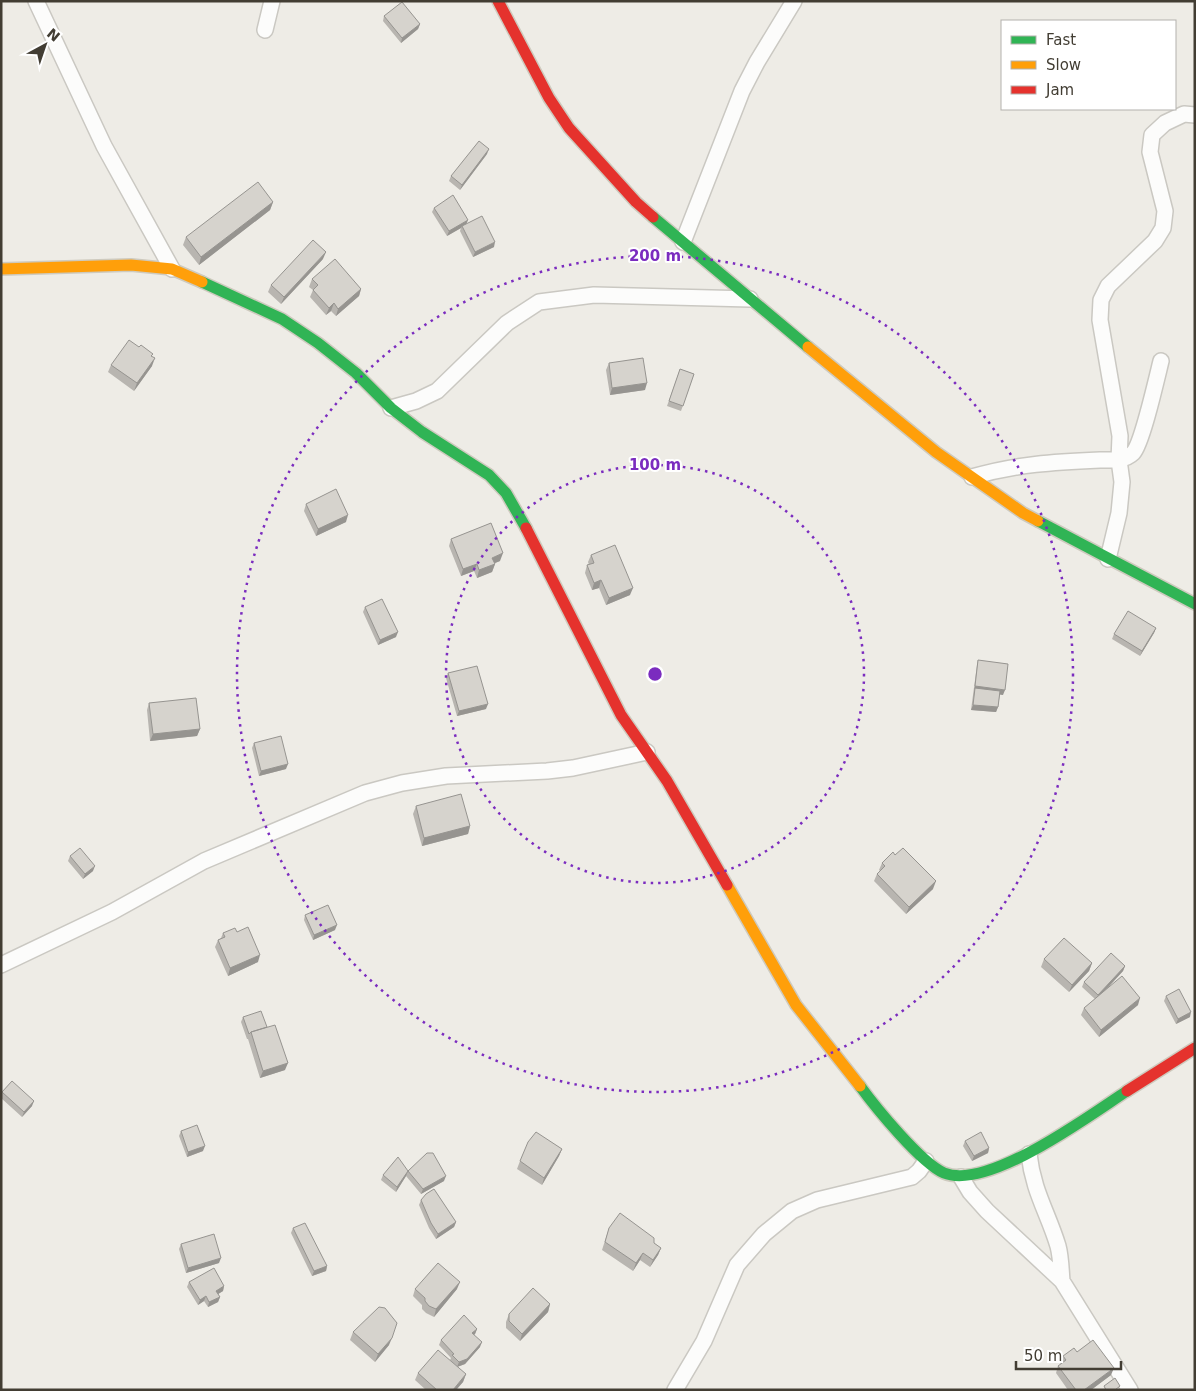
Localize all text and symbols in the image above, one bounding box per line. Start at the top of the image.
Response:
north arrow [20,20,70,70]
legend [1001,20,1176,110]
text: N [44,25,63,45]
text: Fast [1046,31,1076,49]
text: Slow [1046,56,1081,74]
text: Jam [1045,81,1074,99]
text: 200 m [629,247,681,265]
text: 100 m [629,456,681,474]
centre of rings [646,665,664,683]
scale bar [1016,1338,1121,1370]
text: 50 m [1024,1347,1062,1365]

